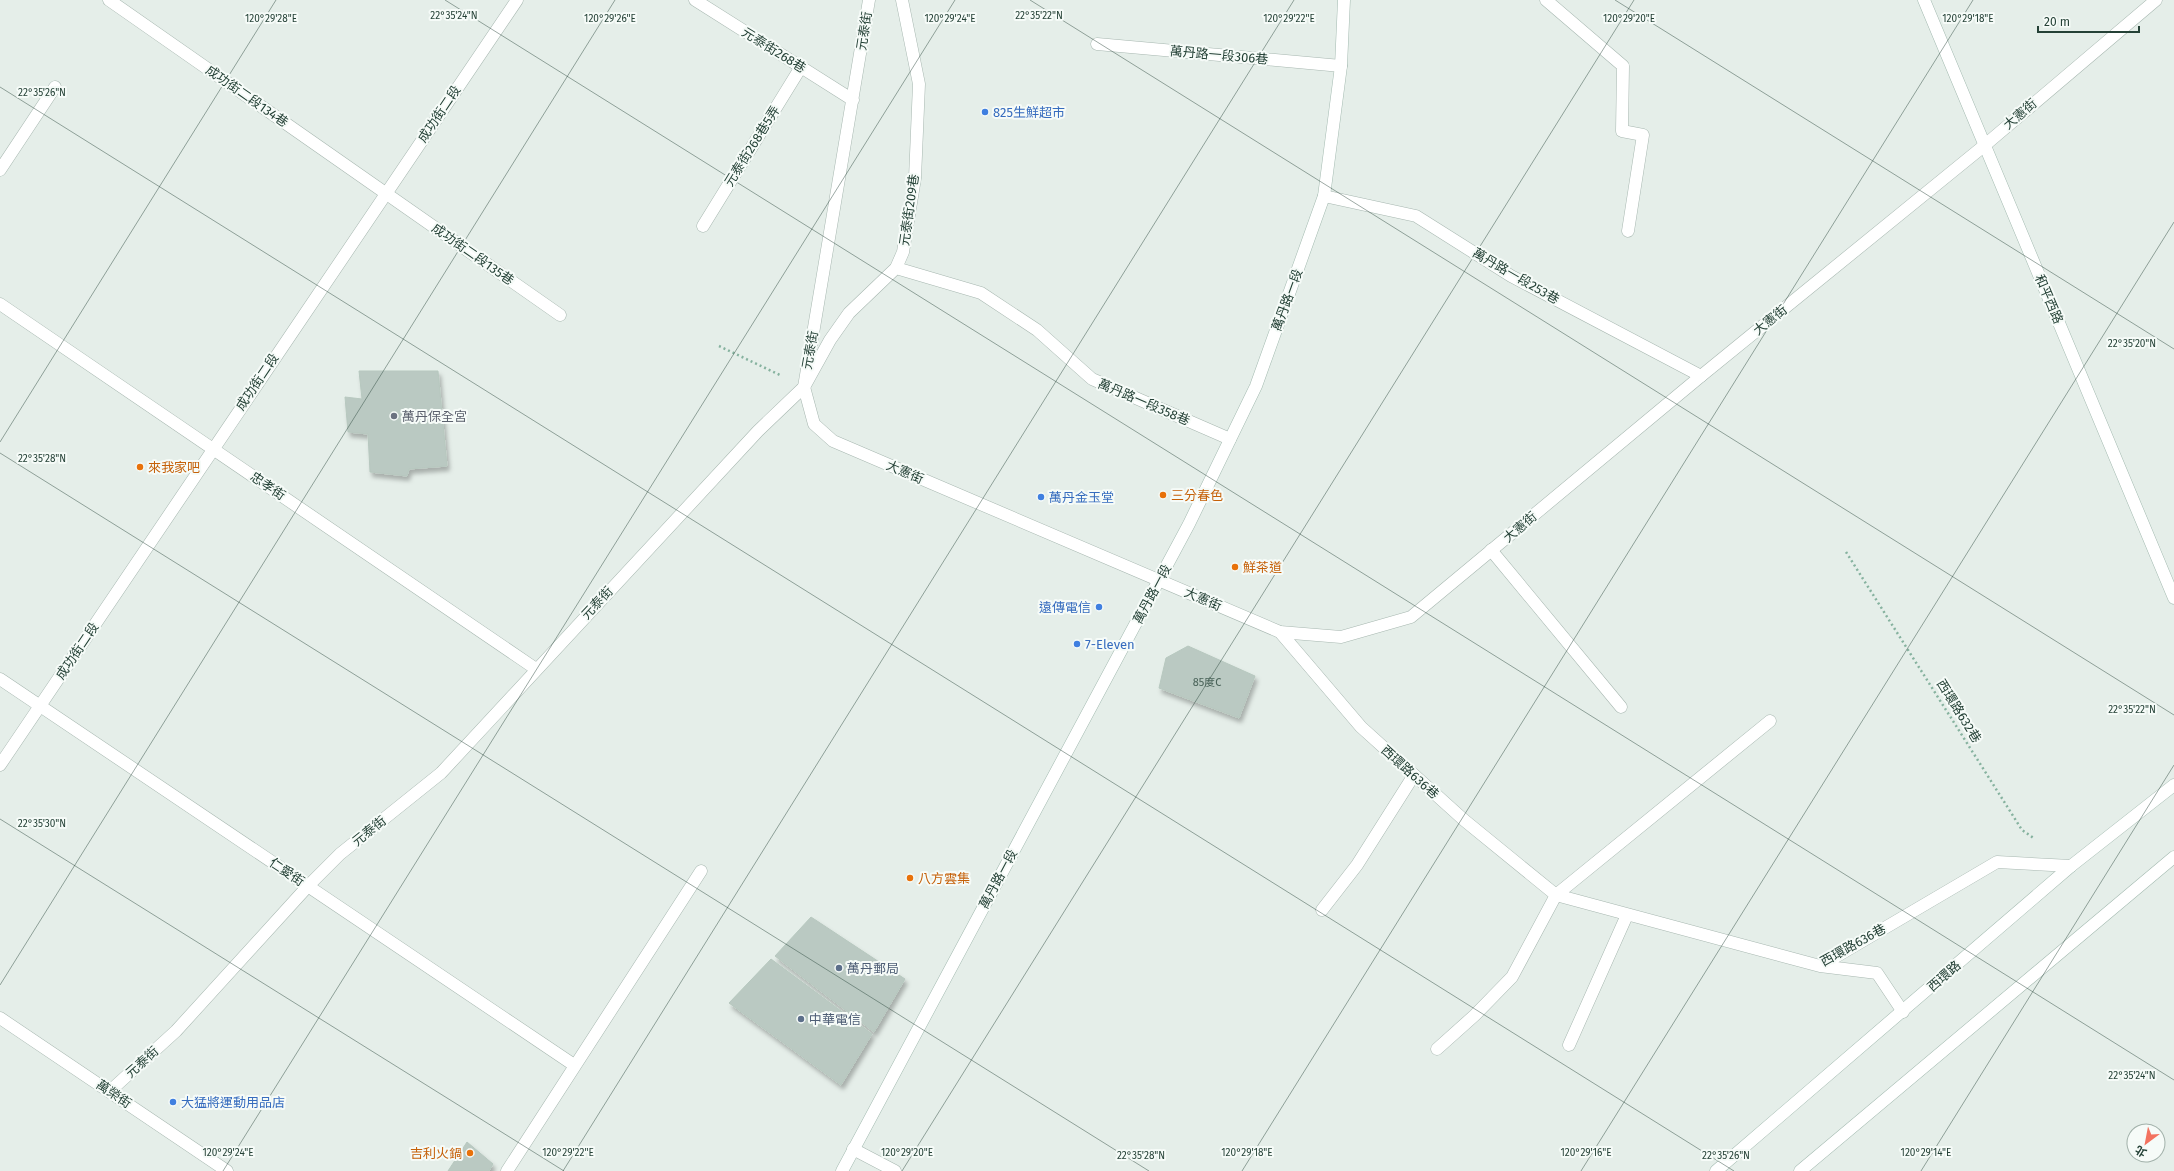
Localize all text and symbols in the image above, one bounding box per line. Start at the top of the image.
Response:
scale bar [2038,8,2139,34]
text: 22°35'24"N [430,10,478,22]
text: 22°35'22"N [1015,10,1063,22]
street label: 元泰街 [854,11,874,51]
text: 120°29'28"E [245,13,297,25]
text: 120°29'26"E [584,13,636,25]
text: 120°29'24"E [924,13,976,25]
text: 120°29'22"E [1263,13,1315,25]
text: 120°29'20"E [1603,13,1655,25]
text: 120°29'18"E [1942,13,1994,25]
text: 20 m [2044,15,2070,29]
street label: 元泰街268巷 [739,24,809,76]
street label: 萬丹路一段306巷 [1169,43,1269,67]
street label: 成功街二段134巷 [203,62,291,130]
street label: 成功街二段 [415,83,463,145]
text: 22°35'26"N [18,87,66,99]
street label: 大憲街 [2000,96,2040,132]
street label: 元泰街268巷5弄 [721,103,783,189]
place label: 825生鮮超市 [993,105,1065,120]
marker: 825生鮮超市 [980,107,990,117]
street label: 元泰街209巷 [897,173,921,247]
street label: 成功街二段135巷 [429,220,517,288]
street label: 萬丹路一段253巷 [1470,245,1562,307]
street label: 萬丹路一段 [1269,267,1305,333]
street label: 和平西路 [2032,272,2066,326]
street label: 大憲街 [1750,302,1790,338]
street label: 元泰街 [799,329,821,371]
text: 22°35'20"N [2108,338,2156,350]
street label: 成功街二段 [233,351,281,413]
street label: 萬丹路一段358巷 [1096,376,1192,428]
place label: 萬丹保全宮 [402,409,467,424]
marker: 萬丹保全宮 [389,411,399,421]
text: 22°35'28"N [18,453,66,465]
street label: 大憲街 [884,457,926,487]
place label: 來我家吧 [148,460,200,475]
marker: 來我家吧 [135,462,145,472]
street label: 忠孝街 [248,469,288,503]
place label: 三分春色 [1171,488,1223,503]
place label: 萬丹金玉堂 [1049,490,1114,505]
marker: 三分春色 [1158,490,1168,500]
marker: 萬丹金玉堂 [1036,492,1046,502]
street label: 大憲街 [1500,509,1540,545]
place label: 鮮茶道 [1243,560,1282,575]
street label: 萬丹路一段 [1130,562,1174,626]
marker: 鮮茶道 [1230,562,1240,572]
street label: 元泰街 [578,584,616,622]
street label: 大憲街 [1182,584,1224,614]
place label: 遠傳電信 [1039,600,1091,615]
marker: 遠傳電信 [1094,602,1104,612]
street label: 成功街二段 [53,620,101,682]
place label: 7-Eleven [1085,637,1135,652]
marker: 7-Eleven [1072,639,1082,649]
house number: 85度C [1193,676,1221,689]
street label: 西環路632巷 [1934,677,1984,745]
text: 22°35'22"N [2108,704,2156,716]
street label: 西環路636巷 [1378,742,1442,802]
street label: 元泰街 [349,813,389,849]
text: 22°35'30"N [18,818,66,830]
street label: 萬丹路一段 [976,847,1020,911]
street label: 仁愛街 [267,855,307,889]
place label: 八方雲集 [918,871,970,886]
marker: 八方雲集 [905,873,915,883]
street label: 西環路636巷 [1818,921,1888,969]
street label: 西環路 [1924,958,1964,994]
place label: 萬丹郵局 [847,961,899,976]
marker: 萬丹郵局 [834,963,844,973]
place label: 中華電信 [809,1012,861,1027]
marker: 中華電信 [796,1014,806,1024]
street label: 元泰街 [122,1043,162,1081]
text: 22°35'24"N [2108,1070,2156,1082]
street label: 萬榮街 [94,1077,134,1111]
place label: 大猛將運動用品店 [181,1095,285,1110]
marker: 大猛將運動用品店 [168,1097,178,1107]
north arrow [2126,1123,2166,1163]
text: 北 [2133,1143,2149,1159]
place label: 吉利火鍋 [410,1146,462,1161]
text: 120°29'24"E [202,1147,254,1159]
text: 120°29'22"E [542,1147,594,1159]
text: 120°29'20"E [881,1147,933,1159]
text: 120°29'18"E [1221,1147,1273,1159]
text: 120°29'16"E [1560,1147,1612,1159]
text: 120°29'14"E [1901,1147,1951,1159]
marker: 吉利火鍋 [465,1148,475,1158]
text: 22°35'28"N [1117,1150,1165,1162]
text: 22°35'26"N [1702,1150,1750,1162]

